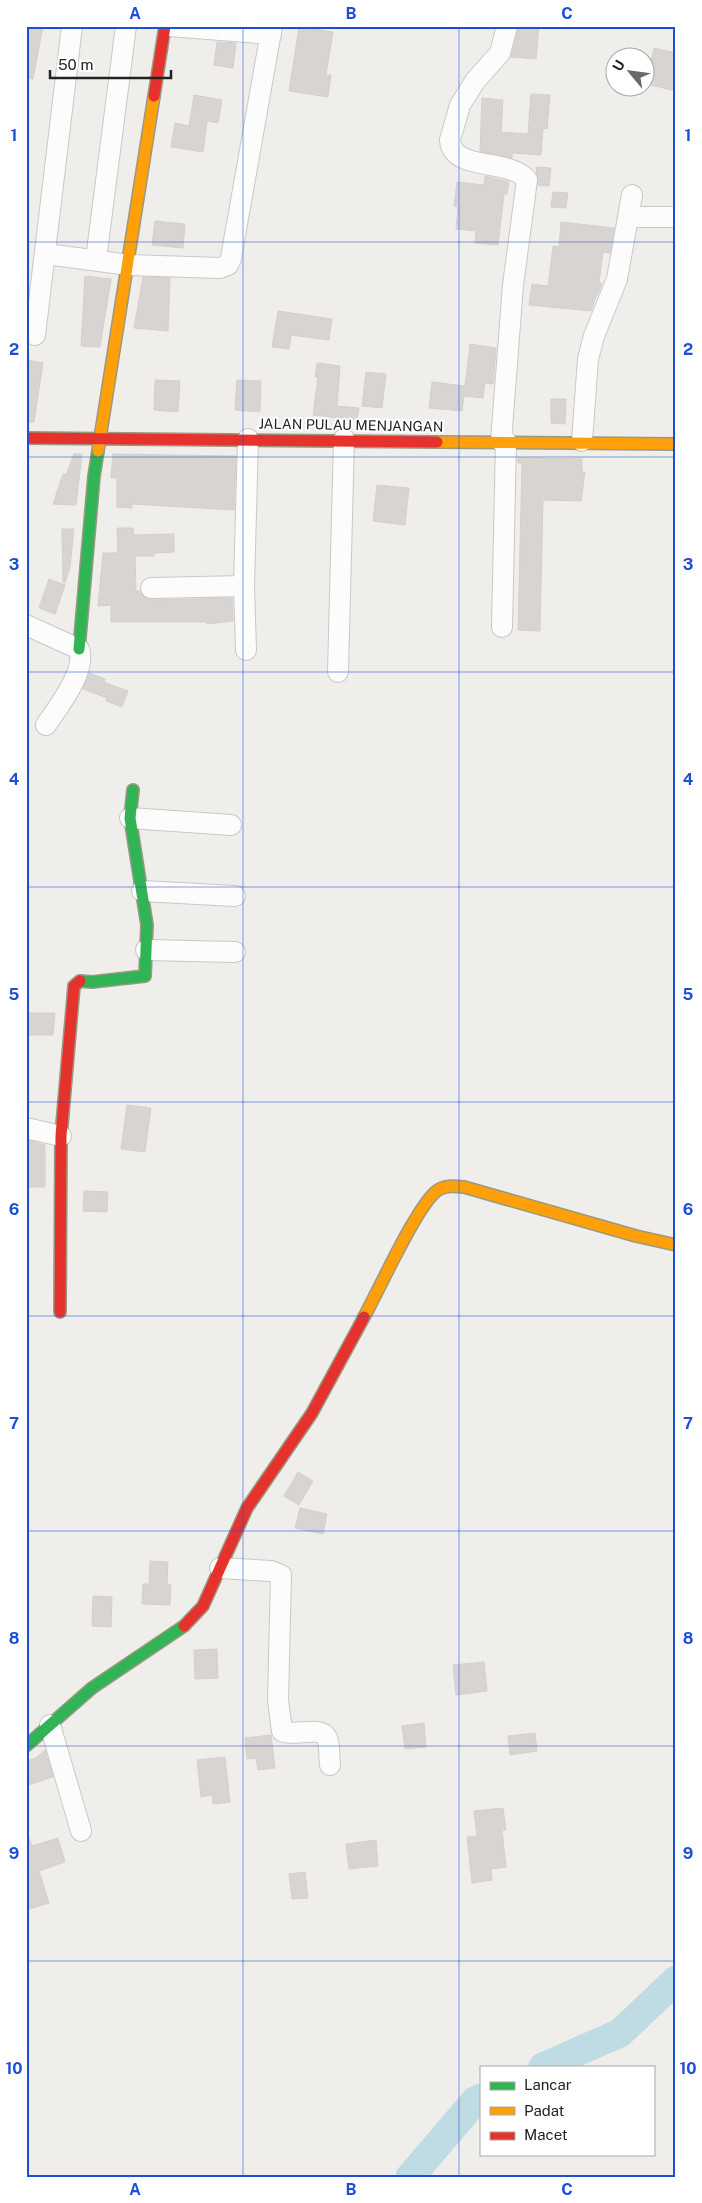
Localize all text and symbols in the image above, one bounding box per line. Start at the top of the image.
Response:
text: A [129,4,141,23]
text: B [346,4,357,23]
text: C [561,4,573,23]
scale bar [50,48,171,80]
north arrow [604,48,654,98]
text: 50 m [58,56,93,73]
text: U [609,57,628,74]
text: 1 [11,126,17,145]
text: 1 [685,126,691,145]
text: 2 [9,340,19,359]
text: 2 [683,340,693,359]
street label: JALAN PULAU MENJANGAN [259,415,443,435]
text: 3 [9,555,19,574]
text: 3 [683,555,693,574]
text: 4 [9,770,20,789]
text: 4 [683,770,694,789]
text: 5 [9,985,20,1004]
text: 5 [683,985,694,1004]
text: 6 [9,1200,19,1219]
text: 6 [683,1200,693,1219]
text: 7 [9,1414,19,1433]
text: 7 [683,1414,693,1433]
text: 8 [9,1629,20,1648]
text: 8 [683,1629,694,1648]
text: 9 [9,1844,19,1863]
text: 9 [683,1844,693,1863]
text: 10 [5,2059,23,2078]
text: 10 [679,2059,697,2078]
legend [480,2066,654,2156]
text: Lancar [524,2076,572,2093]
text: Padat [524,2102,565,2119]
text: Macet [524,2126,568,2143]
text: A [129,2180,141,2199]
text: B [346,2180,357,2199]
text: C [561,2180,573,2199]

